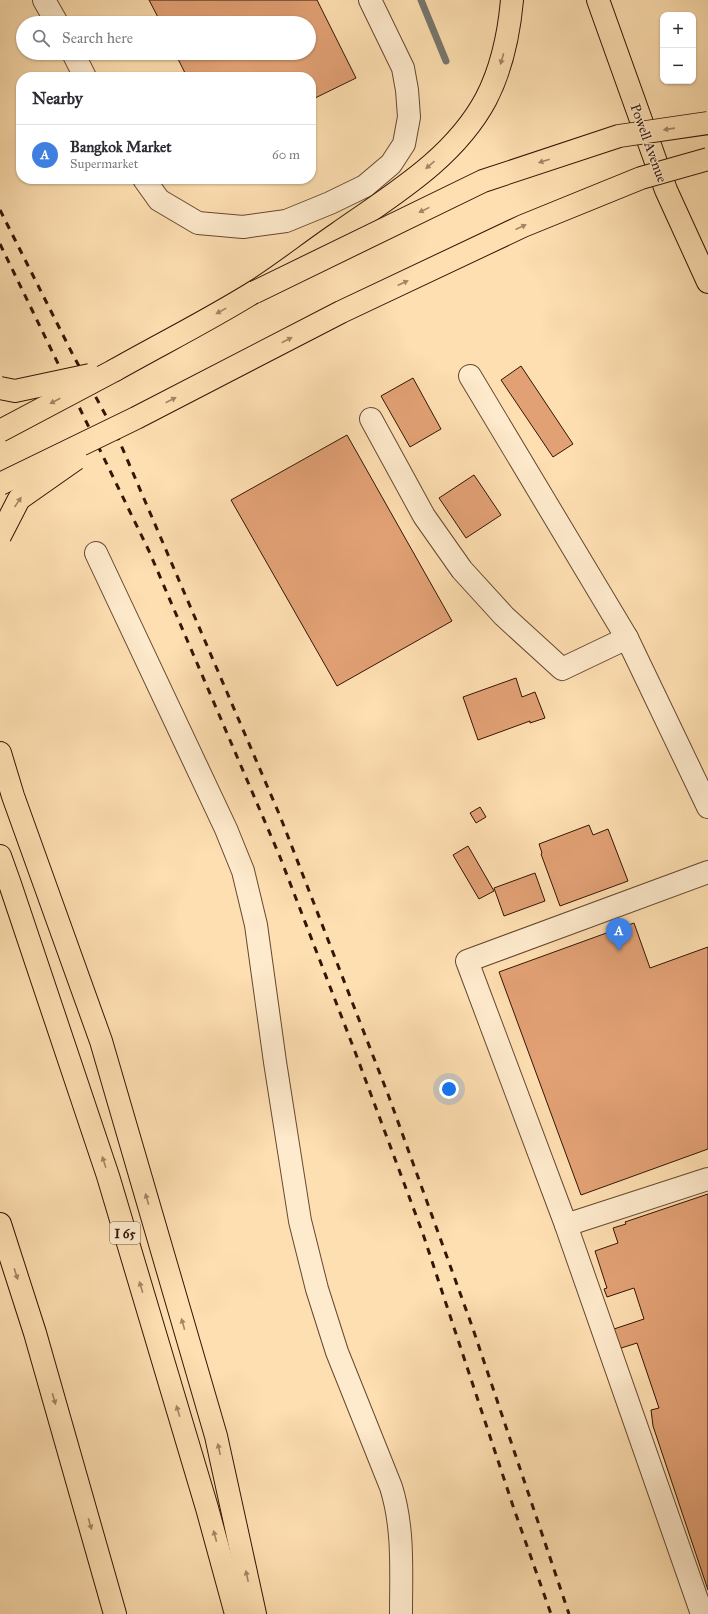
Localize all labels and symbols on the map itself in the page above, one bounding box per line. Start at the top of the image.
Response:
one-way arrow [499,53,505,65]
street label: Powell Avenue [626,102,671,185]
one-way arrow [663,126,676,132]
one-way arrow [538,158,550,164]
one-way arrow [426,160,435,169]
one-way arrow [418,207,429,213]
one-way arrow [515,224,526,230]
one-way arrow [397,280,409,286]
one-way arrow [215,307,227,314]
one-way arrow [281,337,292,343]
one-way arrow [165,397,177,403]
one-way arrow [50,398,61,405]
one-way arrow [14,497,22,508]
pin: A [606,918,632,951]
your location [439,1079,459,1099]
one-way arrow [100,1156,106,1168]
one-way arrow [144,1193,150,1205]
road number: I 65 [110,1222,140,1244]
one-way arrow [13,1269,19,1281]
one-way arrow [138,1280,144,1292]
one-way arrow [180,1318,186,1330]
one-way arrow [51,1393,57,1405]
one-way arrow [175,1405,181,1417]
one-way arrow [215,1443,221,1455]
one-way arrow [87,1518,93,1530]
one-way arrow [212,1530,218,1542]
one-way arrow [243,1570,249,1582]

